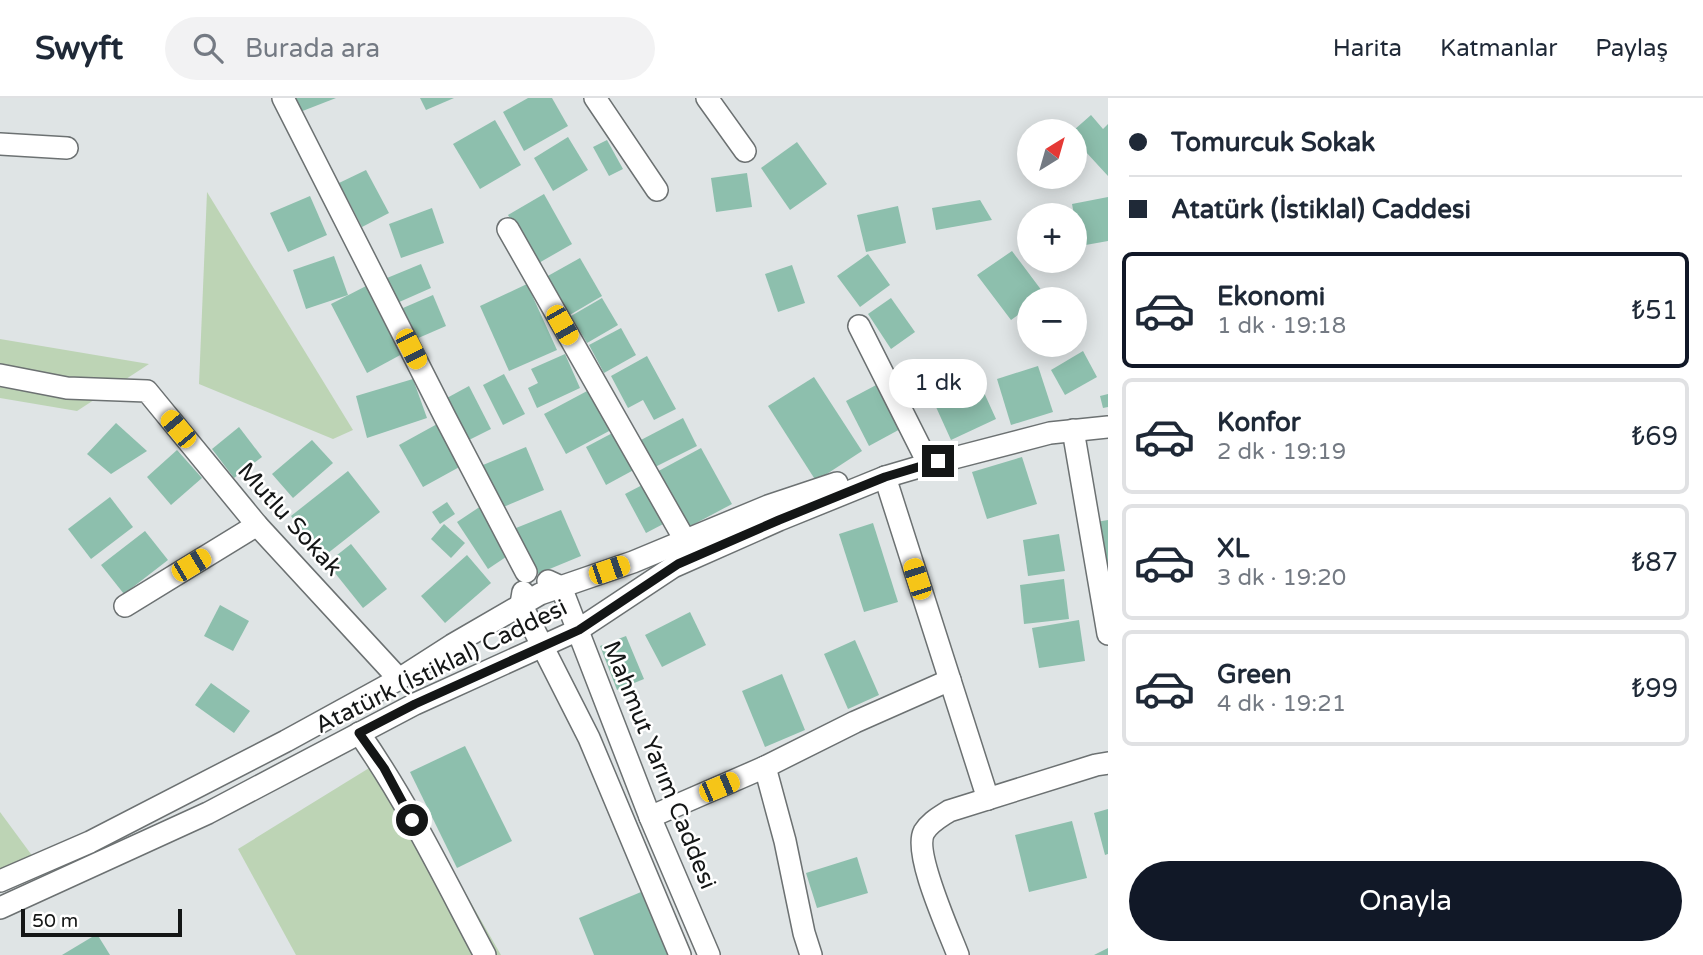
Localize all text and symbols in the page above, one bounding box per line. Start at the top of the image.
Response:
search box [165,17,655,80]
text: Swyft [35,29,123,68]
icon: search [189,29,227,67]
text: Burada ara [245,33,380,64]
text: Harita [1333,34,1402,63]
text: Katmanlar [1440,34,1557,63]
text: Paylaş [1595,34,1668,63]
north arrow [1017,119,1087,189]
map controls [1017,119,1087,357]
text: Tomurcuk Sokak [1171,127,1375,158]
text: Atatürk (İstiklal) Caddesi [1171,194,1471,225]
button: + [1017,203,1087,273]
icon: car [1133,279,1196,342]
text: Ekonomi [1217,281,1325,312]
button: − [1017,287,1087,357]
text: ₺51 [1632,295,1678,326]
car [543,302,582,348]
text: 1 dk · 19:18 [1217,312,1346,340]
car [393,326,430,372]
callout: 1 dk [889,360,987,408]
text: 1 dk [914,369,962,397]
icon: car [1133,405,1196,468]
car [157,406,200,452]
text: Konfor [1217,407,1301,438]
text: ₺69 [1632,421,1678,452]
text: 2 dk · 19:19 [1217,438,1346,466]
route end [922,445,954,477]
street label: Mutlu Sokak [231,457,348,582]
icon: car [1133,531,1196,594]
text: XL [1217,533,1249,564]
car [168,545,215,585]
text: ₺87 [1632,547,1678,578]
car [586,553,633,587]
car [901,556,934,602]
text: 3 dk · 19:20 [1217,564,1346,592]
street label: Atatürk (İstiklal) Caddesi [310,593,572,740]
street label: Mahmut Yarım Caddesi [596,637,723,894]
icon: car [1133,657,1196,720]
text: Green [1217,659,1292,690]
text: ₺99 [1632,673,1678,704]
text: 4 dk · 19:21 [1217,690,1346,718]
car [696,769,743,805]
route start [396,804,428,836]
button: Onayla [1129,861,1682,941]
scale bar [21,906,182,938]
text: 50 m [32,910,78,932]

